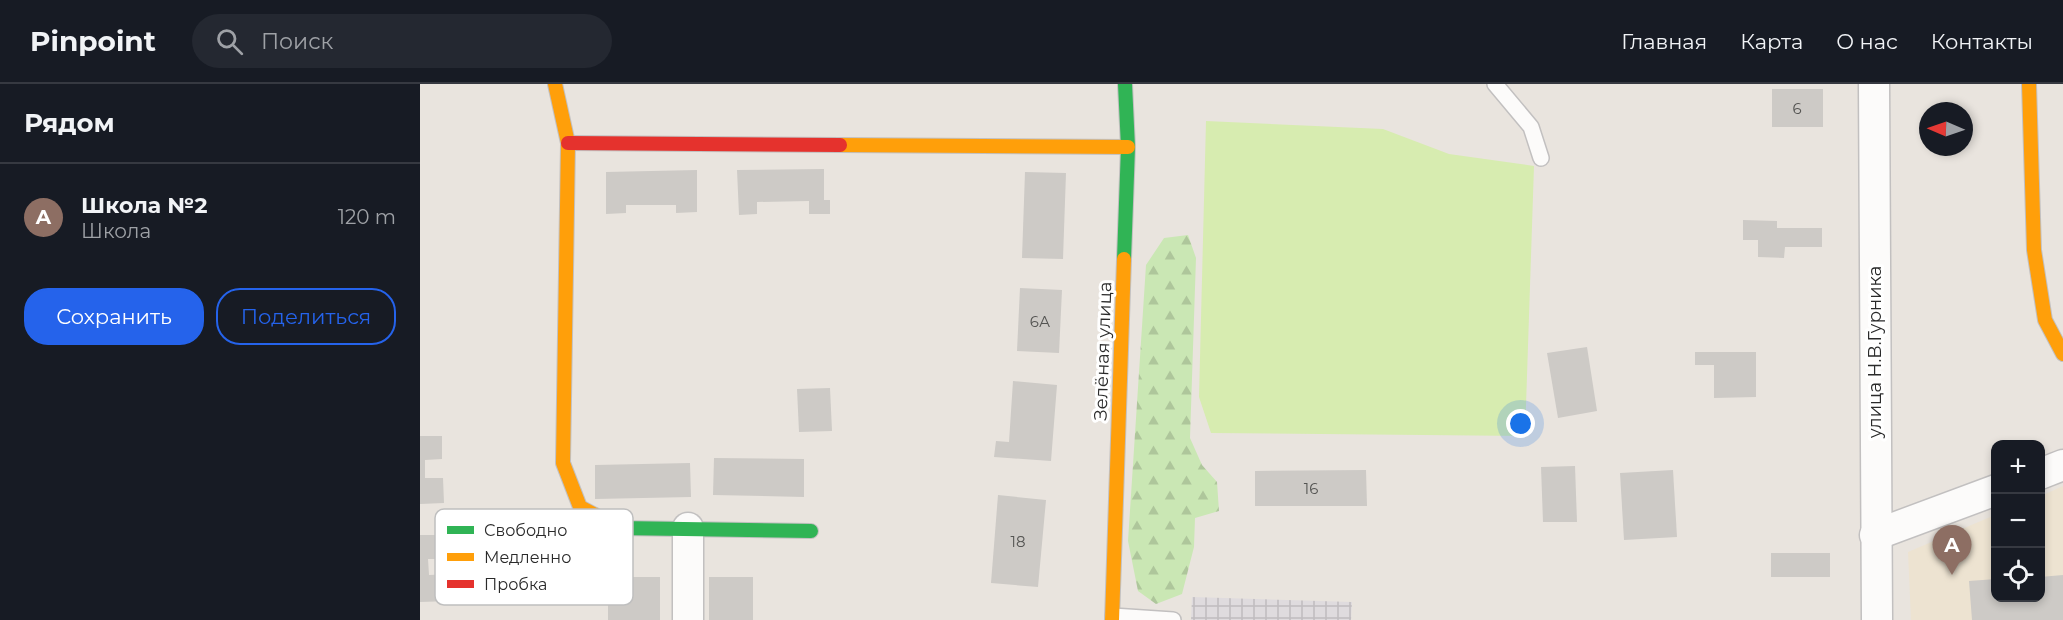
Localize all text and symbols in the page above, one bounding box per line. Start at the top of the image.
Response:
search box [192,14,612,68]
text: Pinpoint [30,24,156,58]
icon: search [213,25,246,58]
text: Поиск [261,28,333,55]
text: Главная [1621,29,1707,54]
text: Карта [1740,29,1803,54]
text: О нас [1836,29,1898,54]
text: Контакты [1931,29,2033,54]
house number: 6 [1792,99,1802,118]
north arrow [1919,102,1973,156]
text: Рядом [24,107,115,139]
text: Школа №2 [81,192,208,219]
text: A [36,205,51,229]
text: 120 m [338,205,396,229]
text: Школа [81,219,151,243]
street label: улица Н.В.Гурника [1864,266,1886,439]
street label: Зелёная улица [1090,281,1116,421]
button: Сохранить [24,288,204,345]
button: Поделиться [216,288,396,345]
house number: 6А [1030,312,1050,331]
your location [1506,409,1535,438]
map controls [1991,440,2045,602]
button: + [1991,440,2045,494]
house number: 16 [1304,479,1318,498]
button: − [1991,494,2045,548]
legend [435,509,633,605]
text: Свободно [484,521,567,540]
pin: A [1932,526,1972,575]
house number: 18 [1011,532,1026,551]
text: Медленно [484,548,571,567]
button: locate [1991,548,2045,602]
text: Пробка [484,575,547,594]

